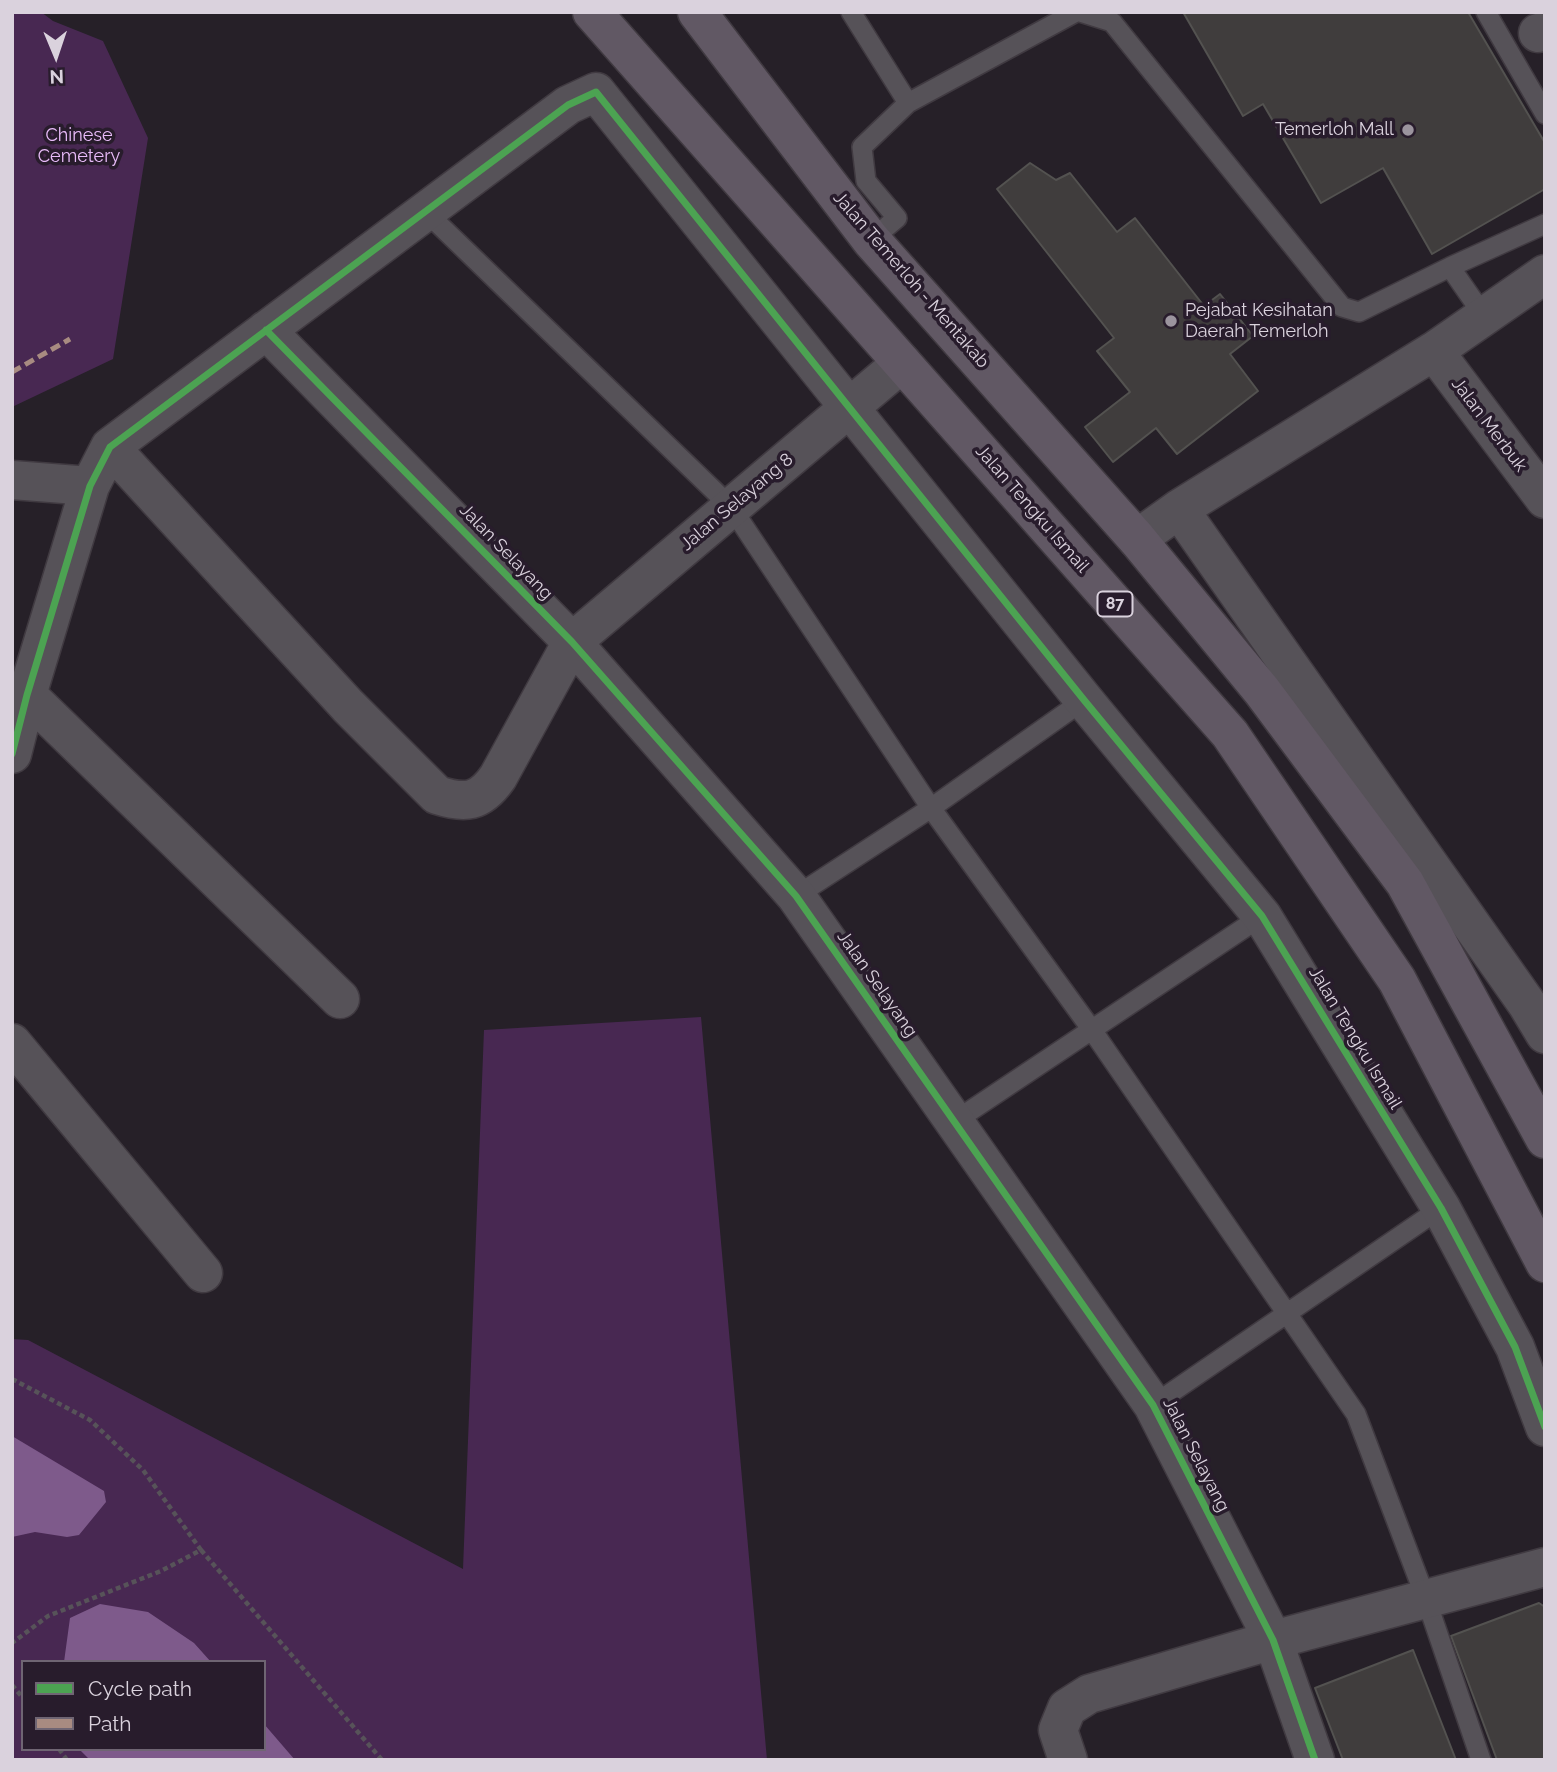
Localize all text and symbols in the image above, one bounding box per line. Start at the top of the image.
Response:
north arrow [21,21,91,91]
text: N [49,66,64,88]
place label: Temerloh Mall [1275,119,1394,141]
marker: Temerloh Mall [1400,122,1416,138]
park label: Chinese Cemetery [38,125,120,168]
street label: Jalan Temerloh - Mentakab [828,187,994,373]
place label: Pejabat Kesihatan Daerah Temerloh [1185,300,1333,342]
marker: Pejabat Kesihatan Daerah Temerloh [1163,313,1179,329]
street label: Jalan Merbuk [1447,374,1531,476]
street label: Jalan Tengku Ismail [971,441,1093,577]
street label: Jalan Selayang 8 [676,449,798,555]
street label: Jalan Selayang [455,500,557,604]
road number: 87 [1098,592,1132,617]
street label: Jalan Selayang [832,927,922,1041]
street label: Jalan Tengku Ismail [1304,963,1406,1113]
street label: Jalan Selayang [1158,1394,1234,1516]
legend [21,1660,266,1751]
text: Cycle path [88,1676,192,1701]
text: Path [88,1711,132,1736]

